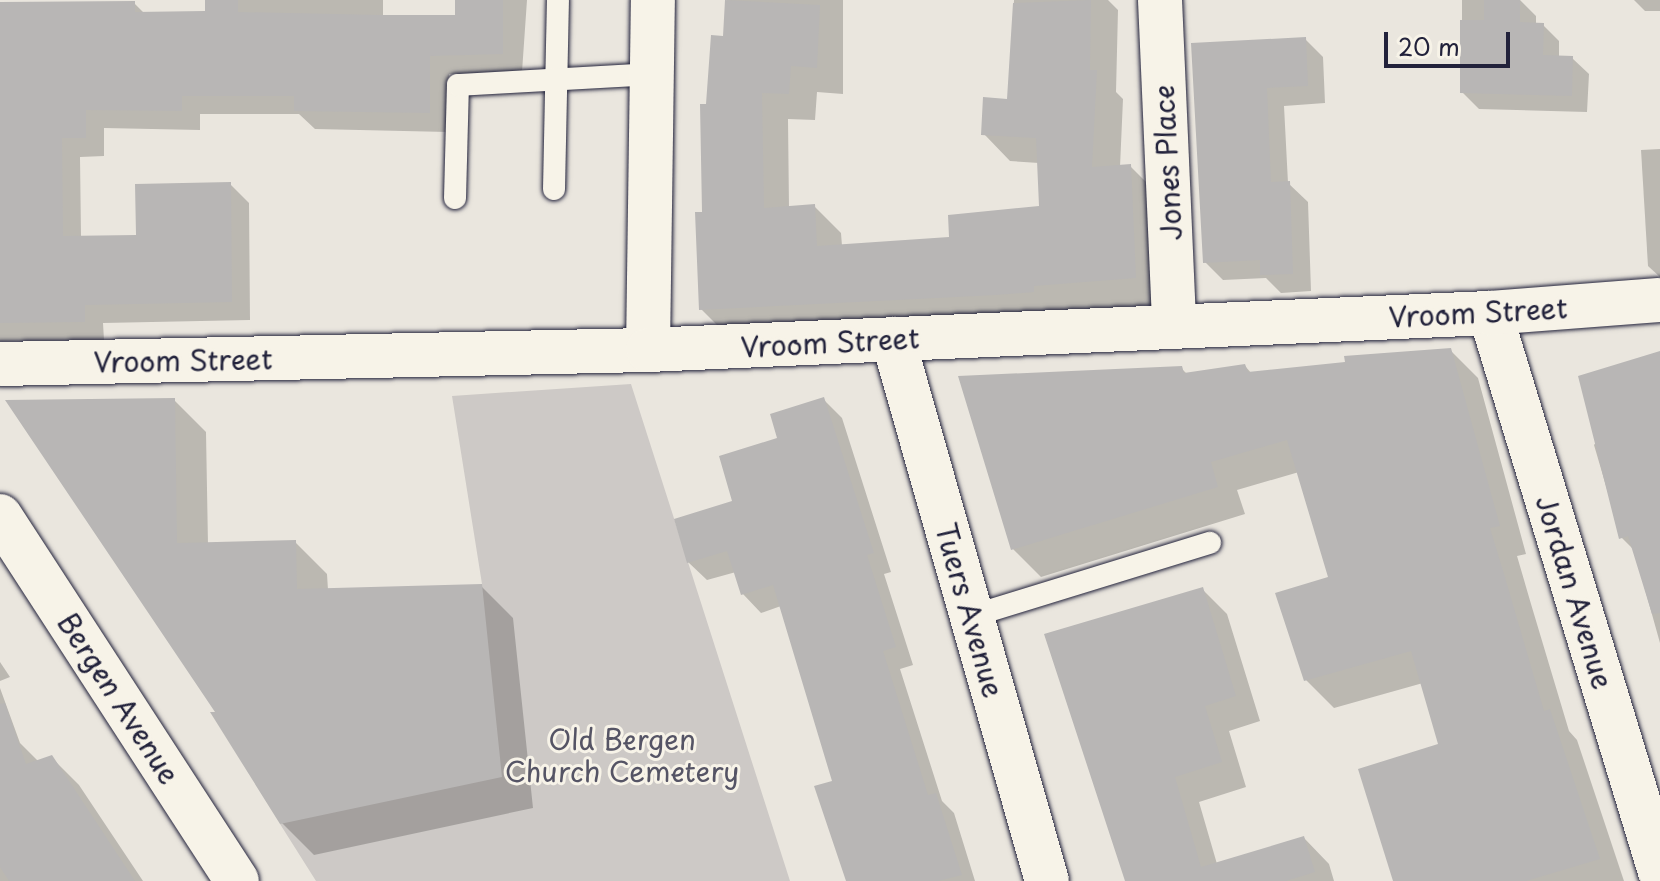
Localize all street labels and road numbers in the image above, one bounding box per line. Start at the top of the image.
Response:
street label: Jones Place [1146,83,1188,243]
street label: Vroom Street [1387,291,1569,333]
street label: Vroom Street [739,321,921,363]
street label: Vroom Street [93,342,273,378]
street label: Jordan Avenue [1530,492,1620,692]
street label: Tuers Avenue [929,520,1011,700]
street label: Bergen Avenue [51,606,187,790]

